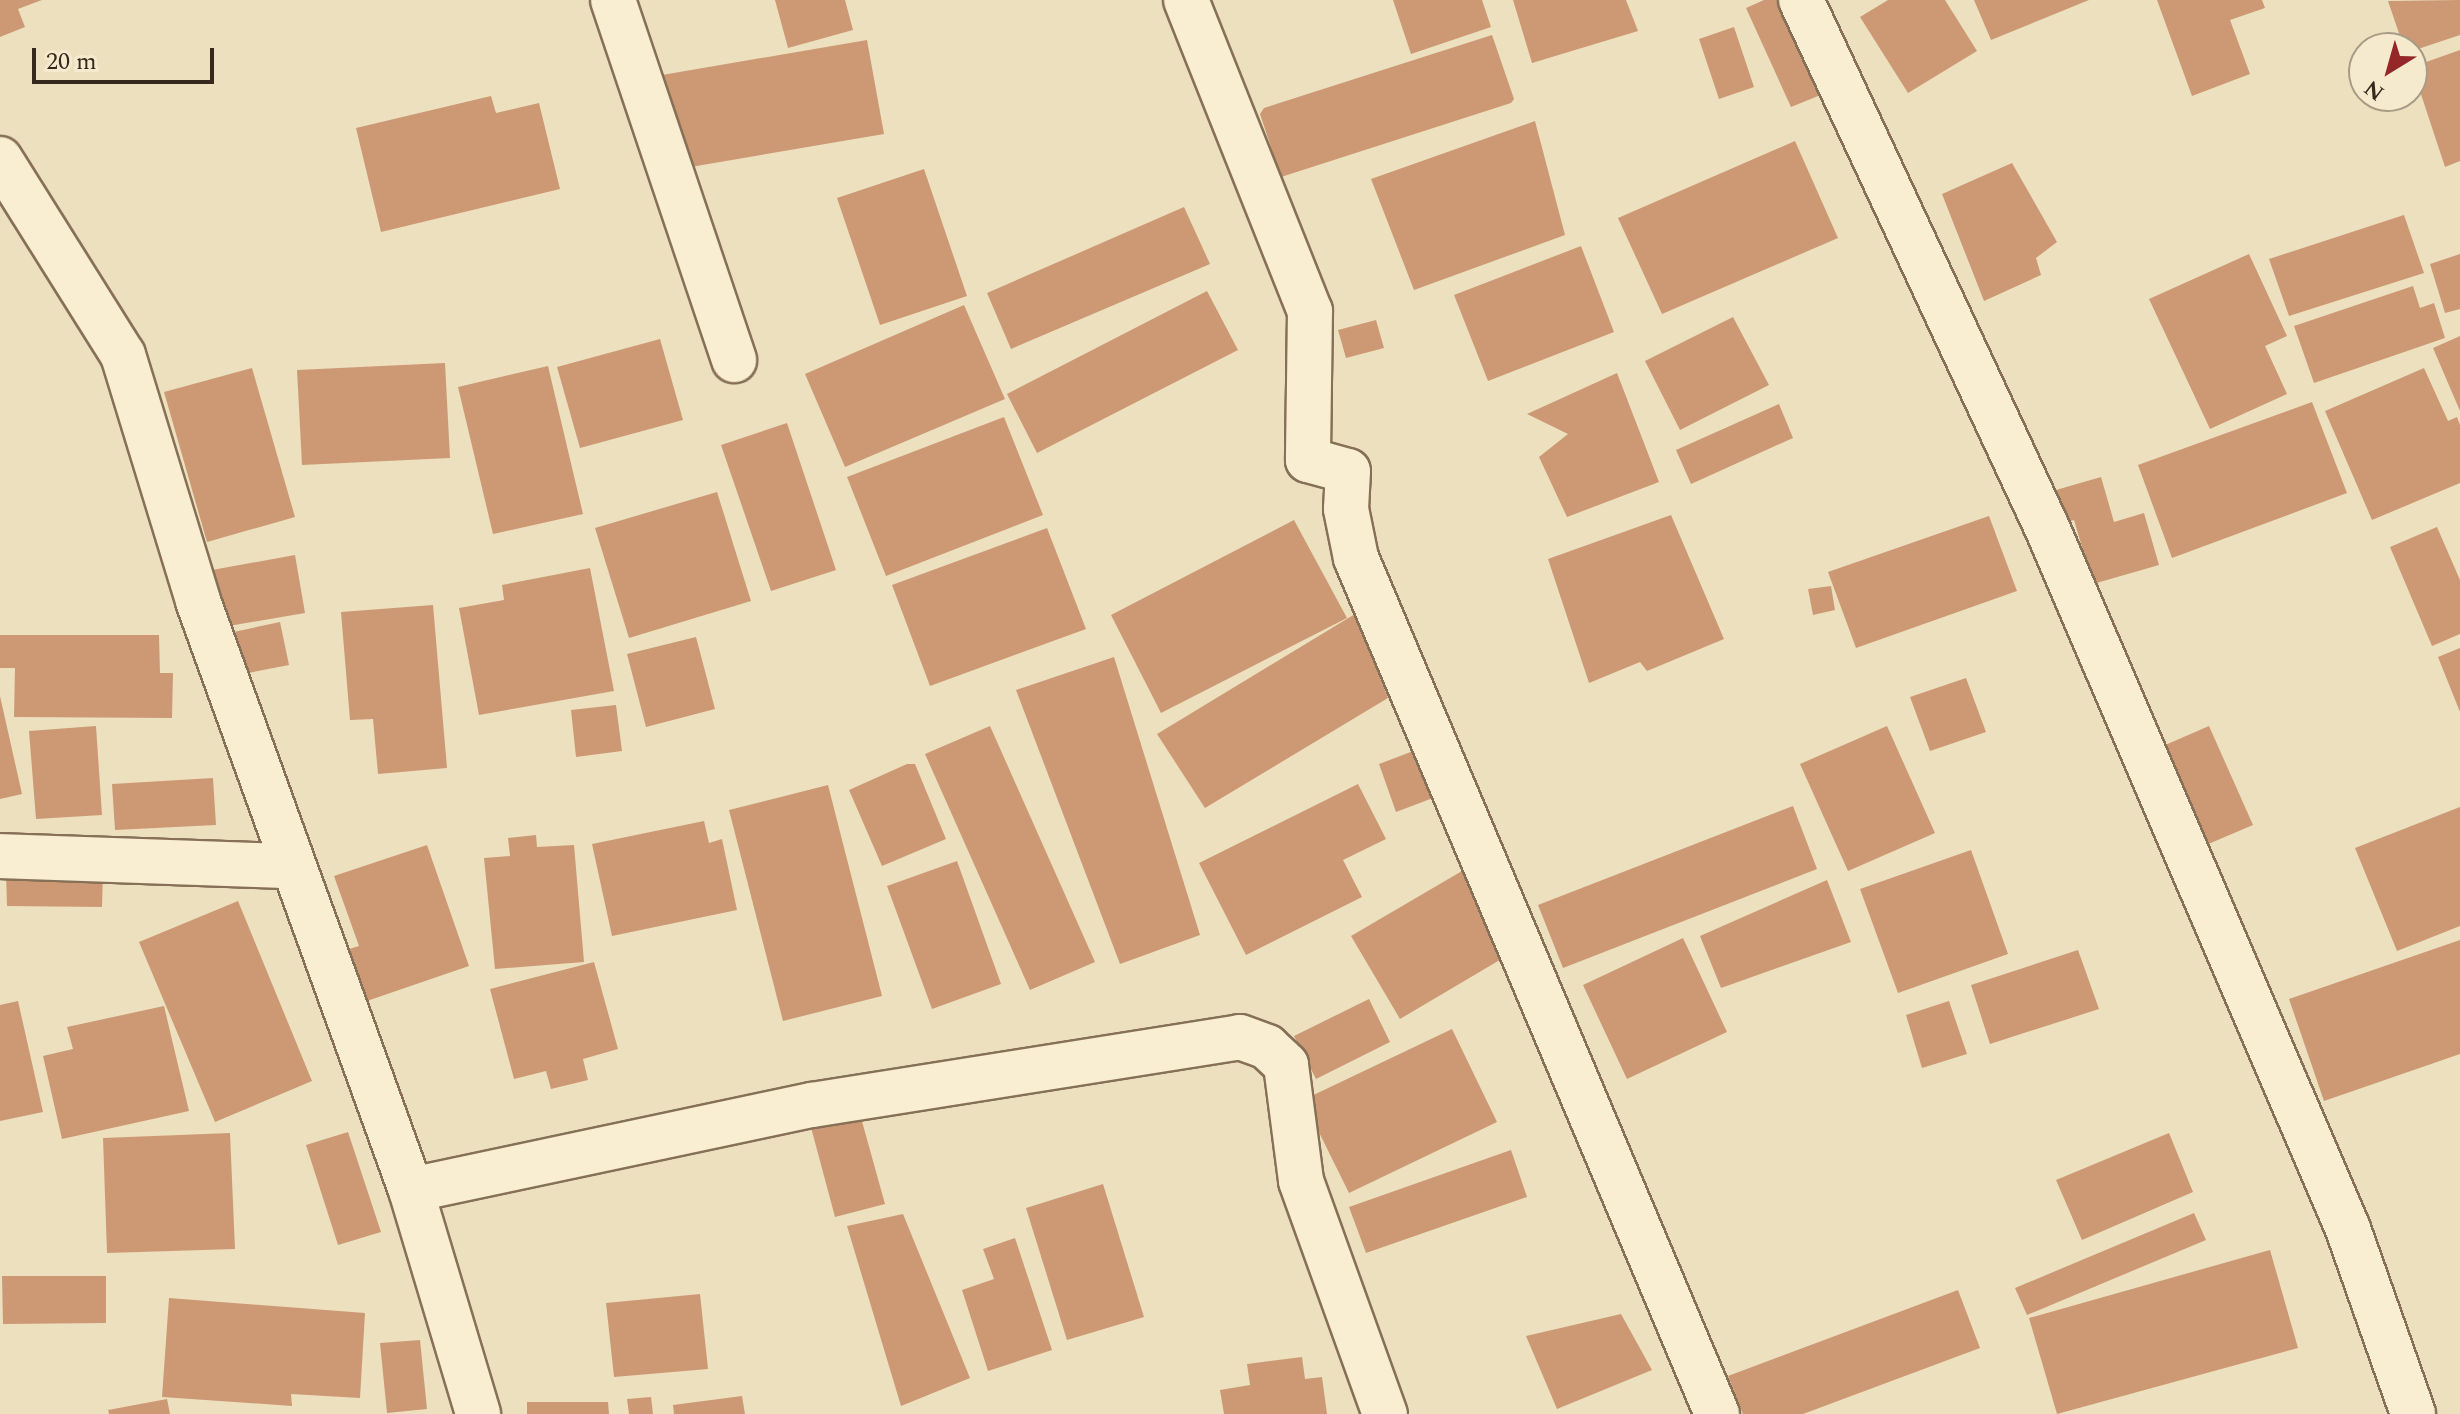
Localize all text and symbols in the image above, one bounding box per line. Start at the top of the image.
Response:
scale bar [36,32,218,82]
north arrow [2348,32,2428,112]
text: 20 m [46,44,97,80]
text: N [2357,71,2392,109]

